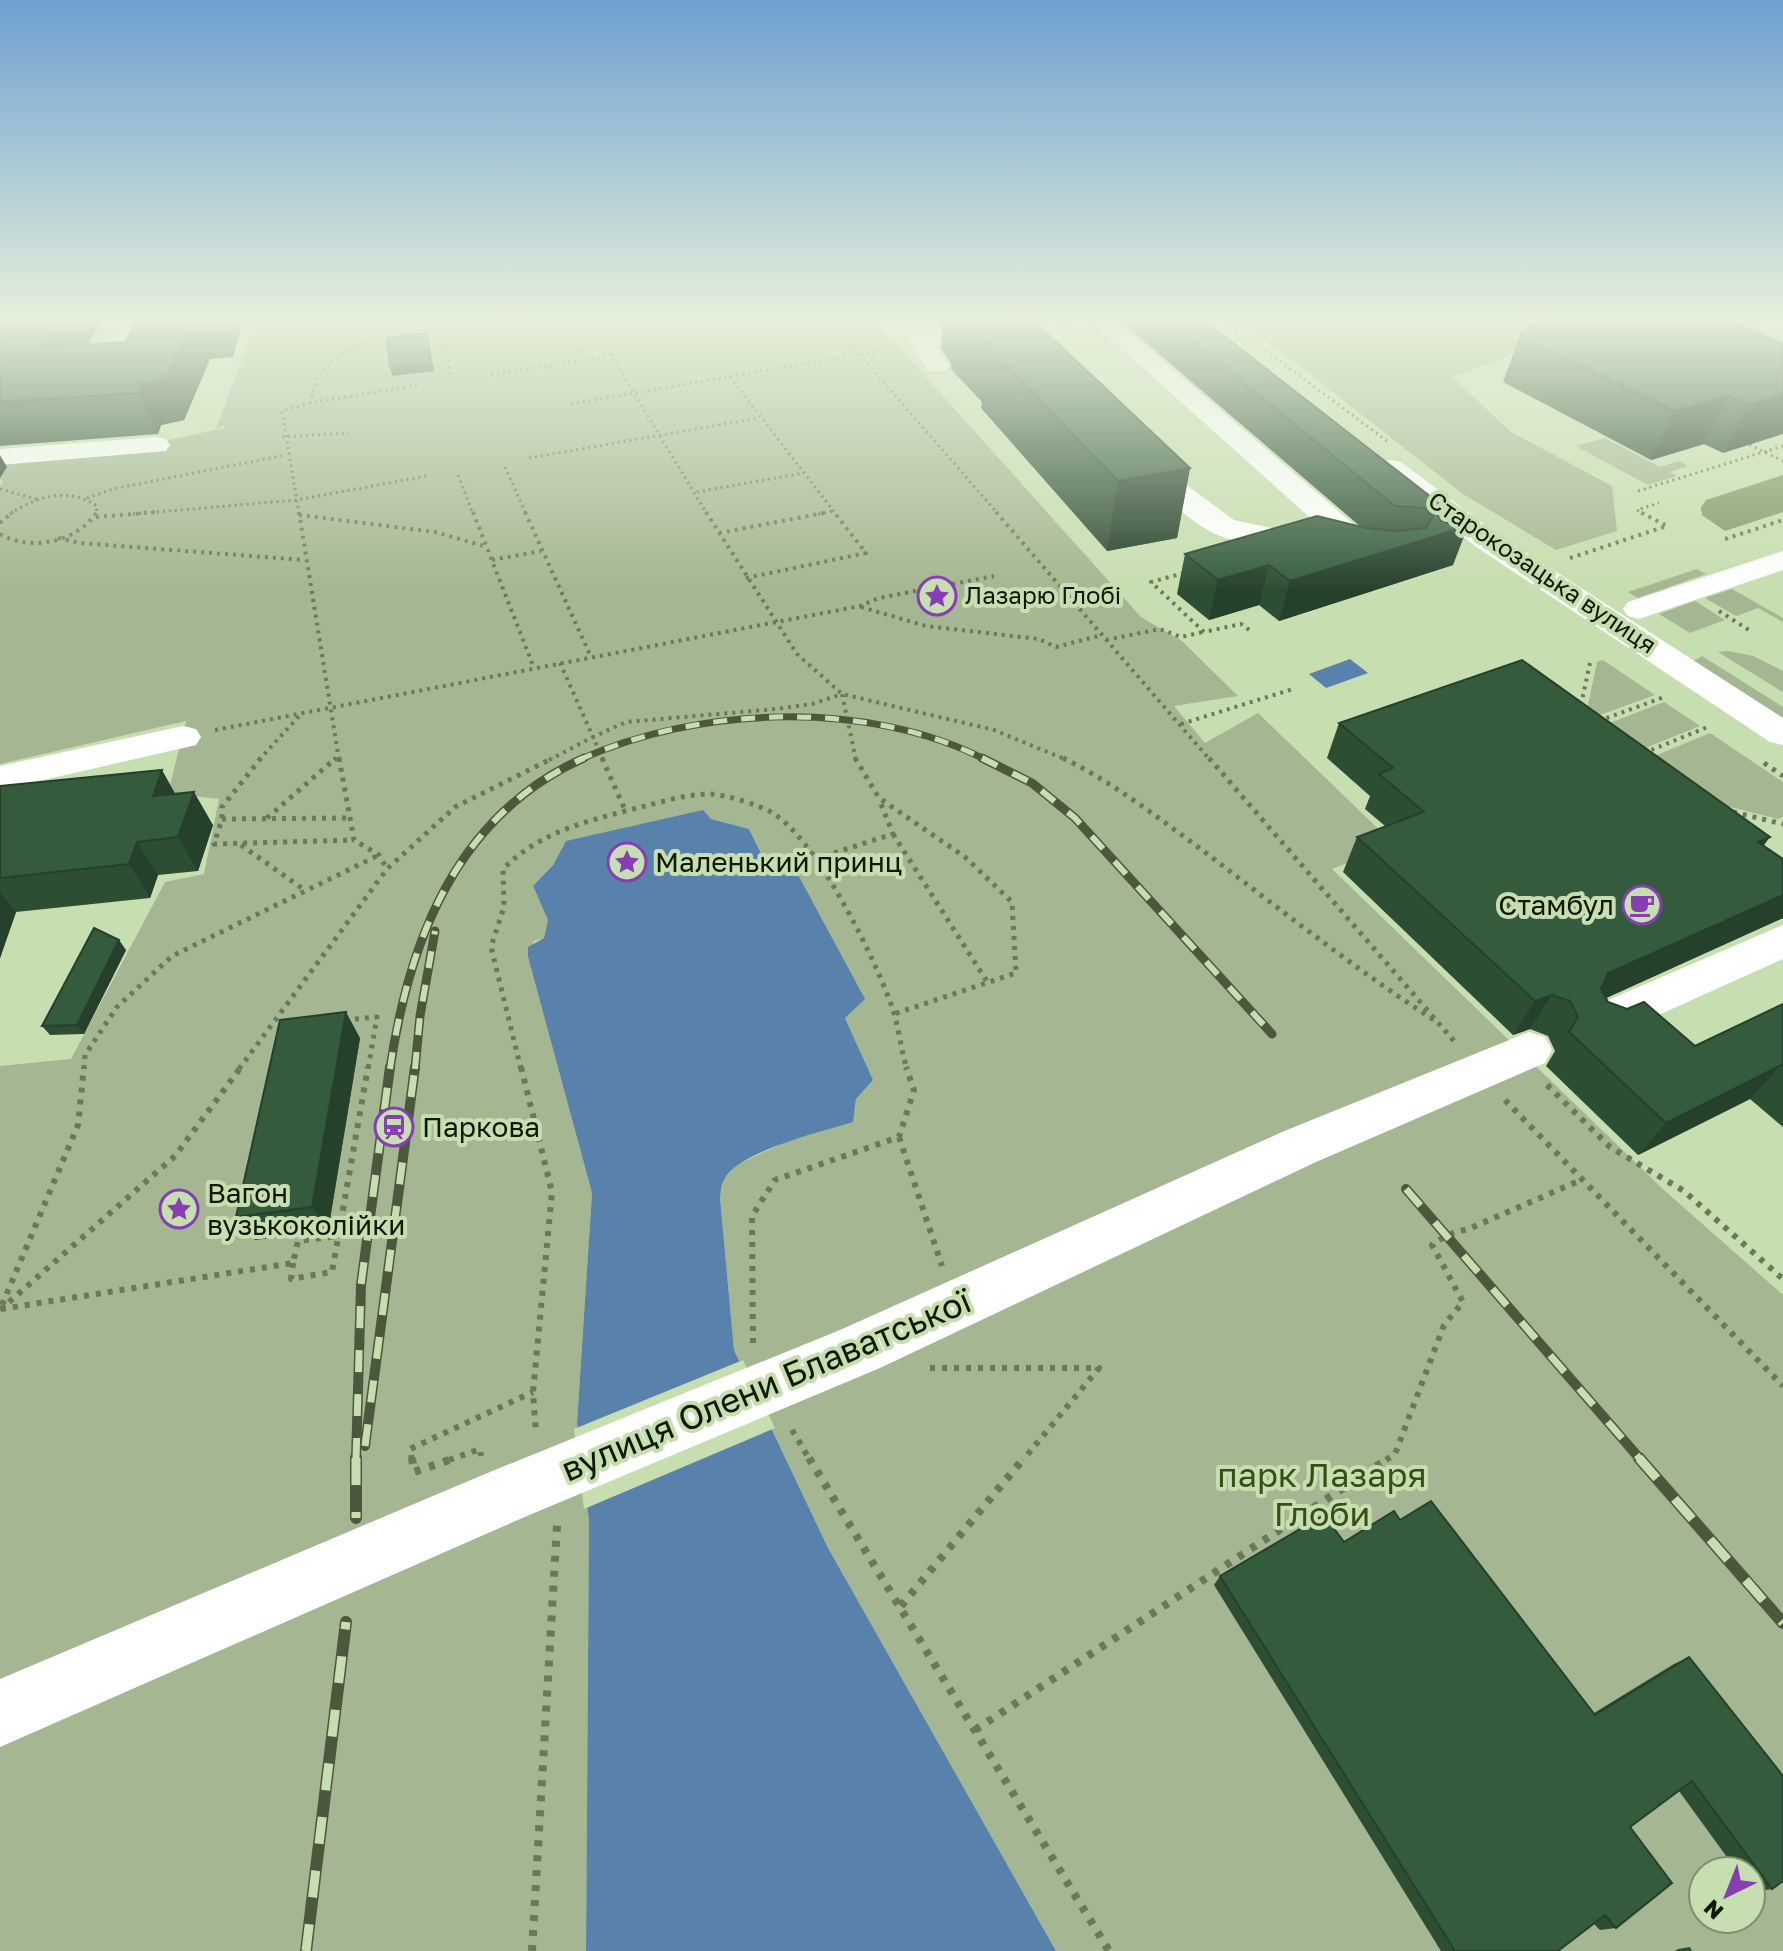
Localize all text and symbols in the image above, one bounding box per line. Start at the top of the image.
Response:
street label: Старокозацька вулиця [1424,485,1662,659]
place icon: Лазарю Глобі [916,575,958,617]
place label: Лазарю Глобі [965,580,1121,609]
place icon: Маленький принц [606,841,648,883]
place label: Маленький принц [655,845,902,878]
cafe icon: Стамбул [1621,884,1663,926]
place label: Стамбул [1498,888,1614,921]
station icon: Паркова [373,1106,415,1148]
place label: Паркова [422,1110,540,1143]
place label: Вагон вузькоколійки [207,1176,405,1241]
place icon: Вагон вузькоколійки [158,1188,200,1230]
street label: вулиця Олени Блаватської [555,1279,977,1489]
park label: парк Лазаря Глоби [1217,1454,1427,1533]
north arrow [1687,1855,1767,1935]
text: N [1698,1894,1728,1926]

